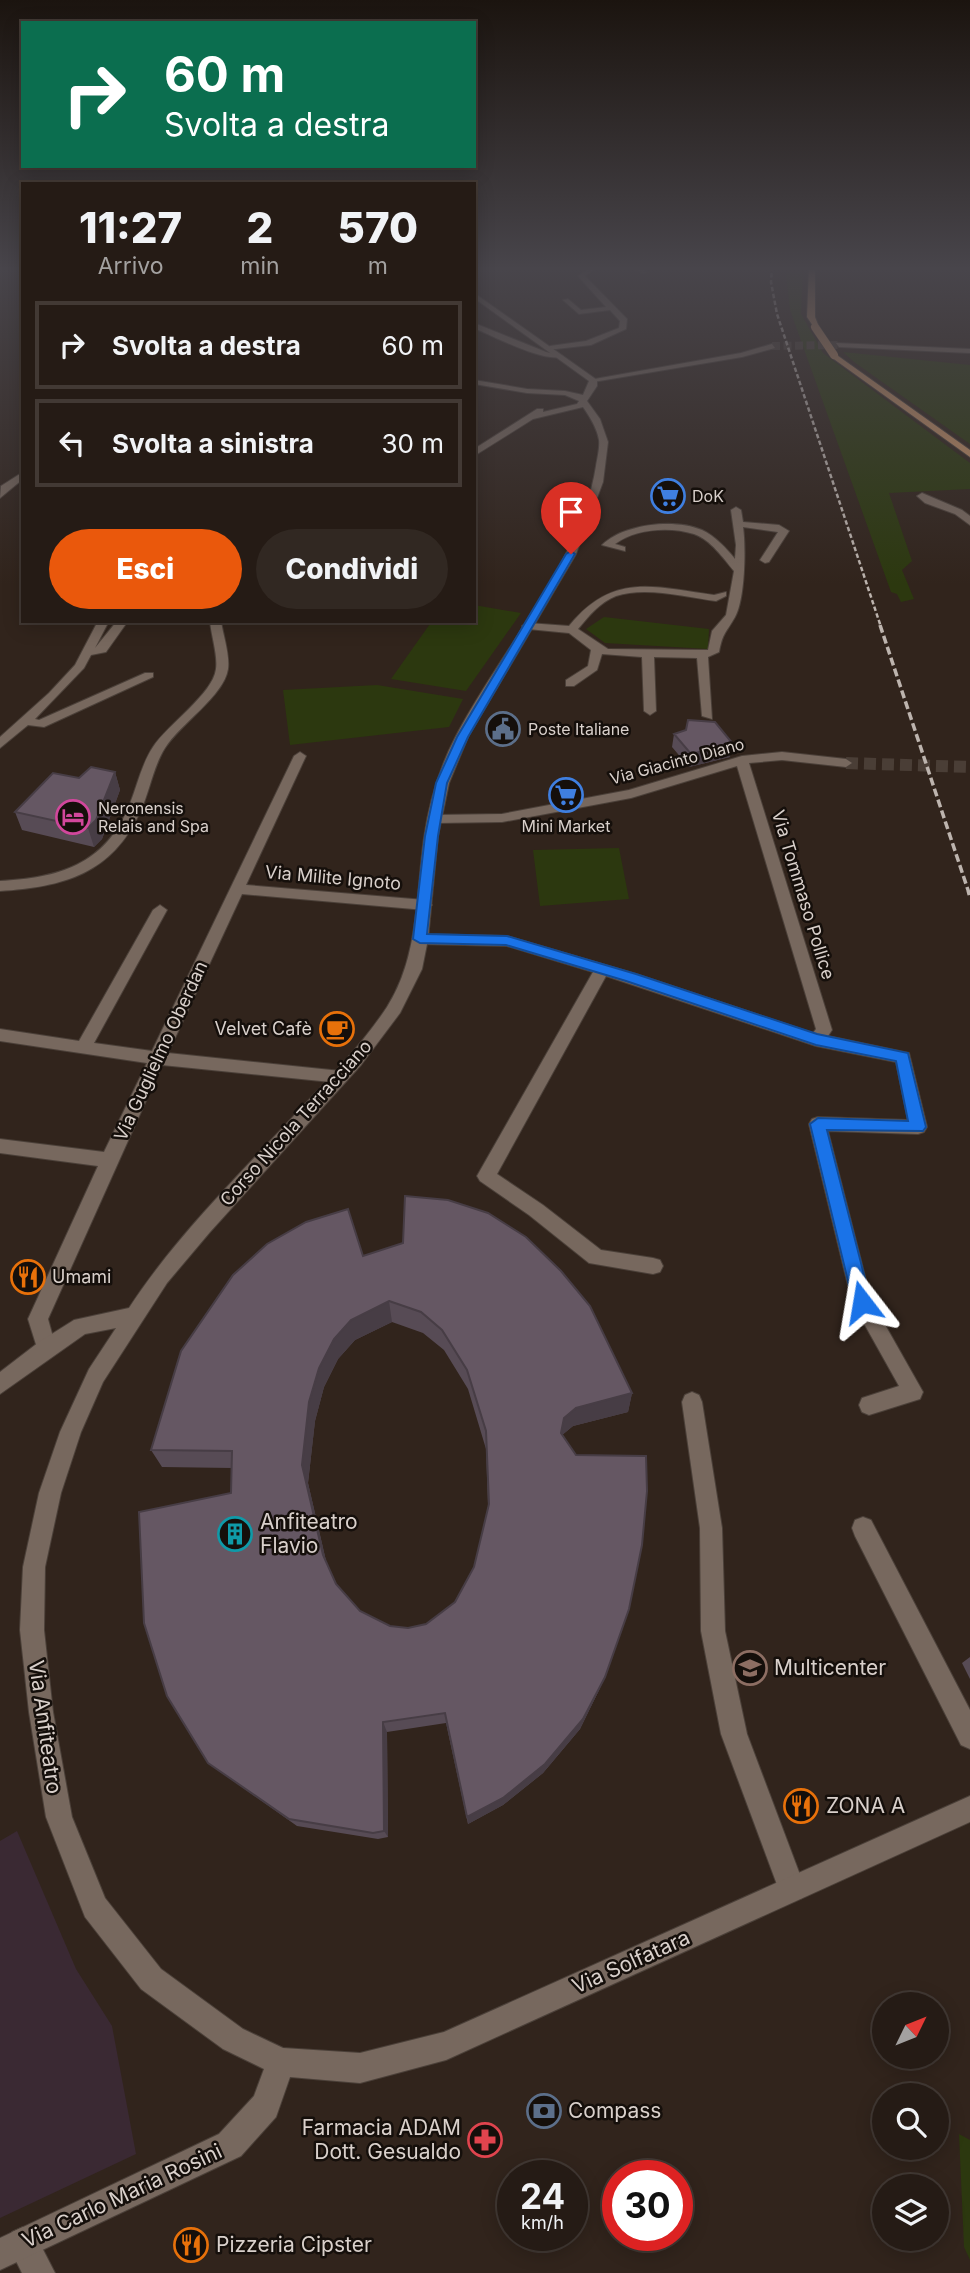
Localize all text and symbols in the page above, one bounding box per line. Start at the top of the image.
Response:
text: 60 m [164,45,285,104]
icon: right [49,49,140,140]
text: Svolta a destra [164,105,389,144]
text: 11:27 [79,202,182,253]
text: 2 [247,202,273,253]
text: 570 [338,202,418,253]
text: Arrivo [98,252,164,280]
text: min [240,252,280,280]
text: m [368,252,388,280]
icon: right [53,326,91,364]
text: Svolta a destra [112,330,301,361]
text: 60 m [381,330,444,361]
icon: left [53,424,91,462]
text: Svolta a sinistra [112,428,314,459]
text: 30 m [381,428,444,459]
supermarket icon: DoK [649,477,687,515]
pin [541,482,601,554]
place label: DoK [692,486,724,506]
icon: arrive [552,493,590,531]
button: Esci [49,529,242,609]
button: Condividi [256,529,448,609]
public building icon: Poste Italiane [484,710,522,748]
place label: Poste Italiane [528,719,629,739]
street label: Via Giacinto Diano [608,733,746,789]
supermarket icon: Mini Market [547,776,585,814]
hotel icon: Neronensis Relais and Spa [54,798,92,836]
place label: Neronensis Relais and Spa [98,798,209,836]
street label: Via Tommaso Pollice [768,808,839,982]
place label: Mini Market [522,816,610,836]
street label: Via Milite Ignoto [264,861,402,894]
street label: Via Guglielmo Oberdan [110,958,211,1144]
cafe icon: Velvet Cafè [318,1010,356,1048]
place label: Velvet Cafè [214,1018,312,1039]
street label: Corso Nicola Terracciano [216,1035,376,1210]
restaurant icon: Umami [9,1258,47,1296]
position arrow [825,1265,899,1339]
place label: Umami [52,1266,111,1287]
place label: Anfiteatro Flavio [260,1509,358,1558]
building icon: Anfiteatro Flavio [216,1515,254,1553]
school or university icon: Multicenter [731,1649,769,1687]
place label: Multicenter [774,1655,886,1680]
street label: Via Anfiteatro [24,1658,67,1795]
restaurant icon: ZONA A [782,1787,820,1825]
place label: ZONA A [826,1793,905,1818]
street label: Via Solfatara [568,1924,693,1999]
north arrow [872,1992,948,2068]
map controls [872,1992,949,2251]
button: search [872,2083,949,2160]
bank icon: Compass [525,2092,563,2130]
place label: Compass [568,2098,661,2123]
place label: Farmacia ADAM Dott. Gesualdo [302,2115,461,2164]
pharmacy icon: Farmacia ADAM Dott. Gesualdo [466,2121,504,2159]
street label: Via Carlo Maria Rosini [18,2138,226,2253]
speed limit sign: 30 [602,2160,693,2251]
button: layers [872,2174,949,2251]
text: 24 [520,2175,565,2217]
text: km/h [521,2212,564,2233]
restaurant icon: Pizzeria Cipster [172,2226,210,2264]
place label: Pizzeria Cipster [216,2232,372,2257]

